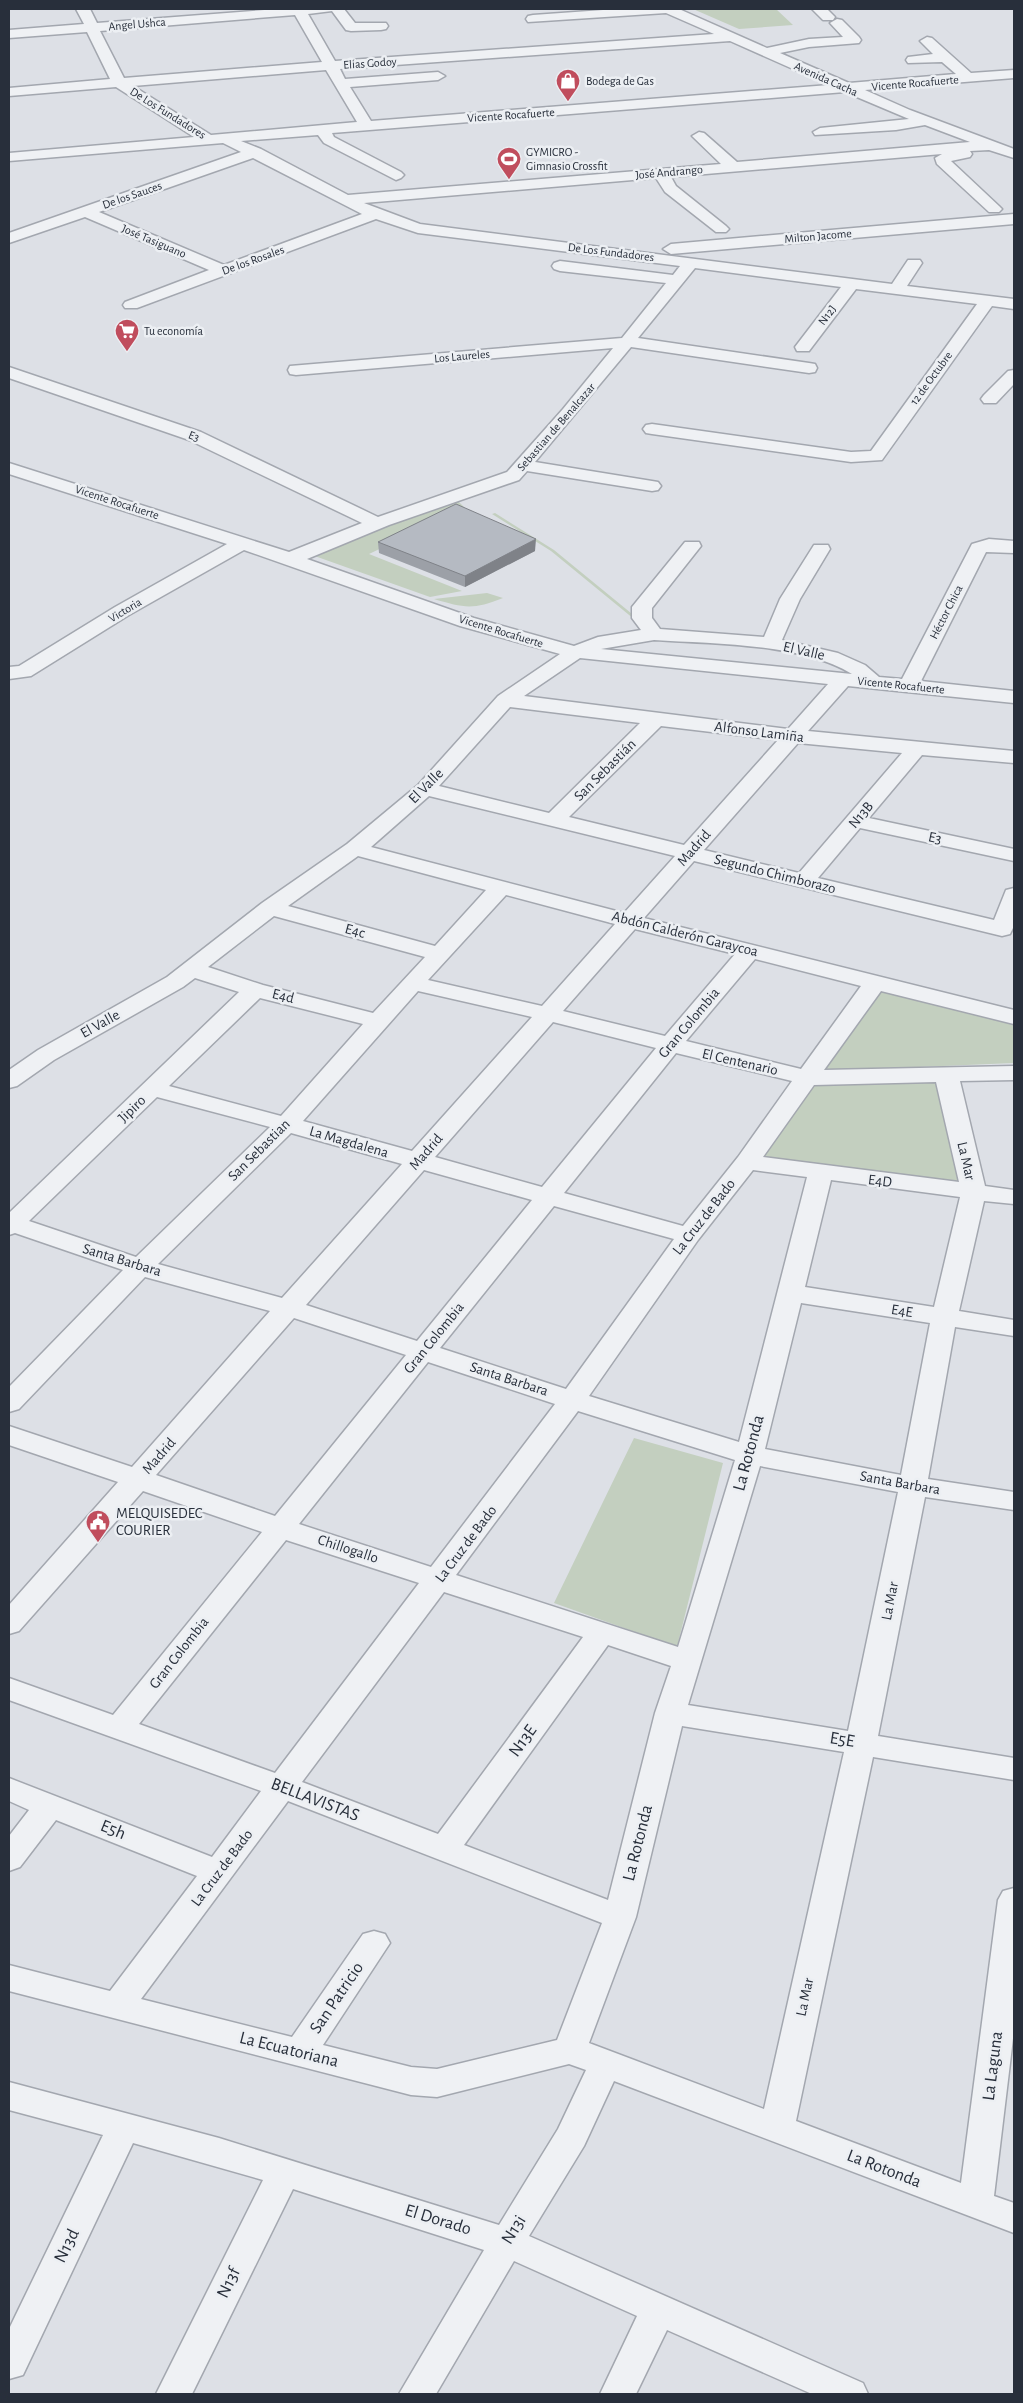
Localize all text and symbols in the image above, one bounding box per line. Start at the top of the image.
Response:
street label: Angel Ushca [108,15,167,32]
street label: Elias Godoy [343,55,397,72]
street label: Avenida Cacha [792,60,860,99]
shop icon: Bodega de Gas [555,68,581,102]
street label: Vicente Rocafuerte [871,73,959,93]
place label: Bodega de Gas [586,75,654,87]
street label: De Los Fundadores [128,85,208,141]
street label: Vicente Rocafuerte [467,106,555,124]
sports icon: GYMICRO - Gimnasio Crossfit [496,146,522,180]
place label: GYMICRO - Gimnasio Crossfit [526,146,608,172]
street label: José Andrango [635,163,703,181]
street label: De los Sauces [101,179,163,211]
street label: José Tasiguano [120,222,188,260]
street label: Milton Jacome [784,227,852,245]
street label: De Los Fundadores [567,241,655,263]
street label: De los Rosales [220,243,286,277]
street label: N12J [816,303,838,327]
supermarket icon: Tu economía [114,318,140,352]
place label: Tu economía [144,325,203,337]
street label: Los Laureles [434,348,490,364]
street label: 12 de Octubre [908,349,954,407]
street label: Sebastian de Benalcazar [515,381,597,473]
street label: E3 [187,428,201,444]
street label: Vicente Rocafuerte [74,483,160,521]
street label: Héctor Chica [927,583,965,641]
street label: Victoria [106,595,144,624]
street label: Vicente Rocafuerte [457,612,545,650]
street label: El Valle [782,639,826,663]
street label: Vicente Rocafuerte [857,674,945,696]
street label: Alfonso Lamiña [713,719,805,745]
street label: San Sebastián [571,736,639,804]
street label: El Valle [406,766,446,806]
street label: N13B [846,799,876,831]
street label: Madrid [674,827,714,869]
street label: E3 [927,829,943,847]
street label: Segundo Chimborazo [713,852,837,896]
street label: Abdón Calderón Garaycoa [610,909,760,959]
street label: E4c [343,921,367,941]
street label: Gran Colombia [655,985,723,1061]
street label: E4d [270,986,296,1006]
street label: El Valle [78,1007,122,1041]
street label: El Centenario [701,1046,779,1078]
street label: Jipiro [115,1093,149,1125]
street label: San Sebastian [225,1116,293,1184]
street label: La Magdalena [308,1124,390,1160]
street label: Madrid [406,1131,446,1173]
street label: La Mar [954,1140,978,1182]
street label: E4D [867,1172,893,1190]
street label: La Cruz de Bado [670,1176,738,1258]
street label: Santa Barbara [81,1241,163,1279]
street label: Gran Colombia [401,1300,467,1376]
street label: E4E [890,1302,914,1320]
street label: Santa Barbara [468,1359,550,1399]
street label: La Rotonda [730,1413,768,1493]
street label: Madrid [139,1435,179,1477]
street label: Santa Barbara [859,1469,941,1497]
street label: La Cruz de Bado [432,1503,500,1585]
place label: MELQUISEDEC COURIER [116,1506,203,1538]
public building icon: MELQUISEDEC COURIER [85,1509,111,1543]
street label: Chillogallo [316,1532,380,1566]
street label: La Mar [879,1580,901,1622]
street label: Gran Colombia [146,1614,212,1692]
street label: N13E [506,1721,541,1760]
street label: E5E [828,1729,856,1751]
street label: BELLAVISTAS [268,1775,362,1825]
street label: La Rotonda [620,1803,656,1883]
street label: E5h [98,1817,128,1843]
street label: La Cruz de Bado [188,1827,256,1909]
street label: San Patricio [307,1959,367,2037]
street label: La Mar [794,1976,816,2018]
street label: La Ecuatoriana [238,2029,340,2071]
street label: La Laguna [980,2030,1006,2102]
street label: La Rotonda [844,2147,924,2191]
street label: El Dorado [403,2201,474,2239]
street label: N13i [498,2212,530,2248]
street label: N13d [51,2226,83,2266]
street label: N13f [214,2264,245,2301]

